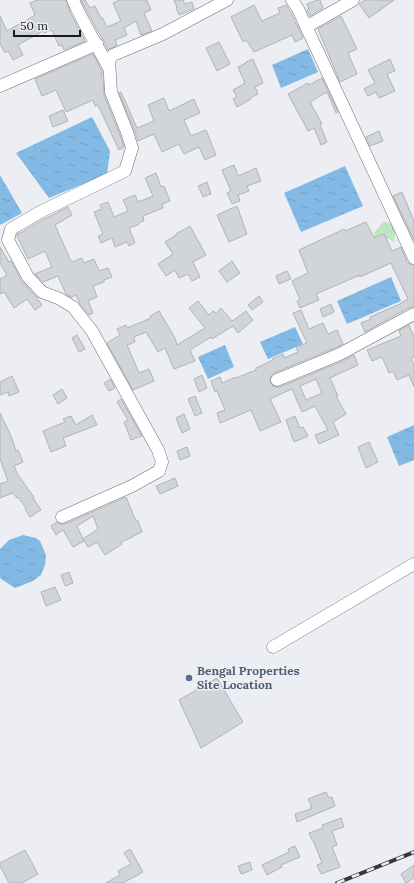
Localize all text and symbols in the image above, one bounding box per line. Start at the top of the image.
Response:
scale bar [14,12,80,38]
text: 50 m [20,18,48,33]
place label: Bengal Properties Site Location [197,663,300,692]
marker: Bengal Properties Site Location [184,673,194,683]

